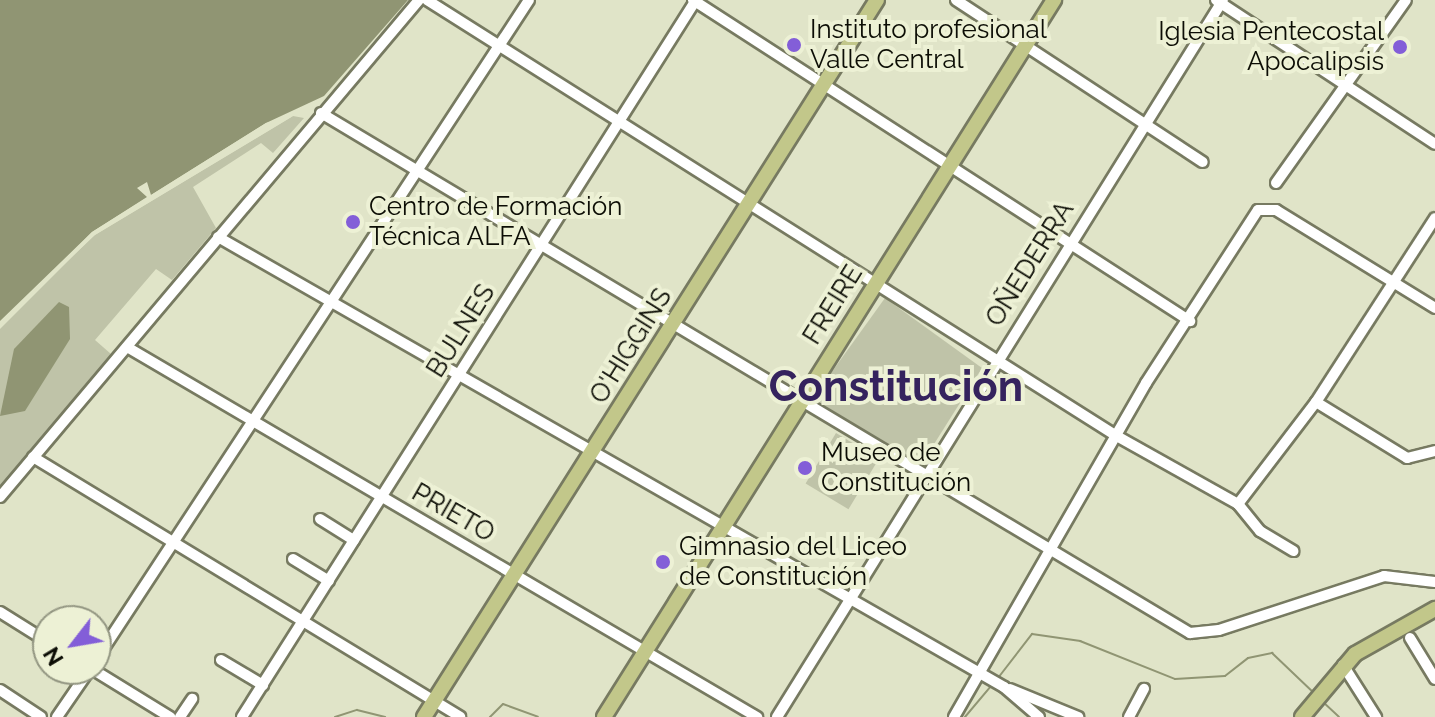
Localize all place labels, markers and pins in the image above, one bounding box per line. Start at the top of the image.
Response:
place label: Instituto profesional Valle Central [810,14,1047,76]
place label: Iglesia Pentecostal Apocalipsis [1158,16,1384,78]
marker: Instituto profesional Valle Central [785,36,803,54]
marker: Iglesia Pentecostal Apocalipsis [1391,38,1409,56]
place label: Centro de Formación Técnica ALFA [369,191,622,252]
marker: Centro de Formación Técnica ALFA [344,213,362,231]
place label: Museo de Constitución [821,437,971,498]
marker: Museo de Constitución [796,459,814,477]
place label: Gimnasio del Liceo de Constitución [679,531,908,592]
marker: Gimnasio del Liceo de Constitución [654,553,672,571]

